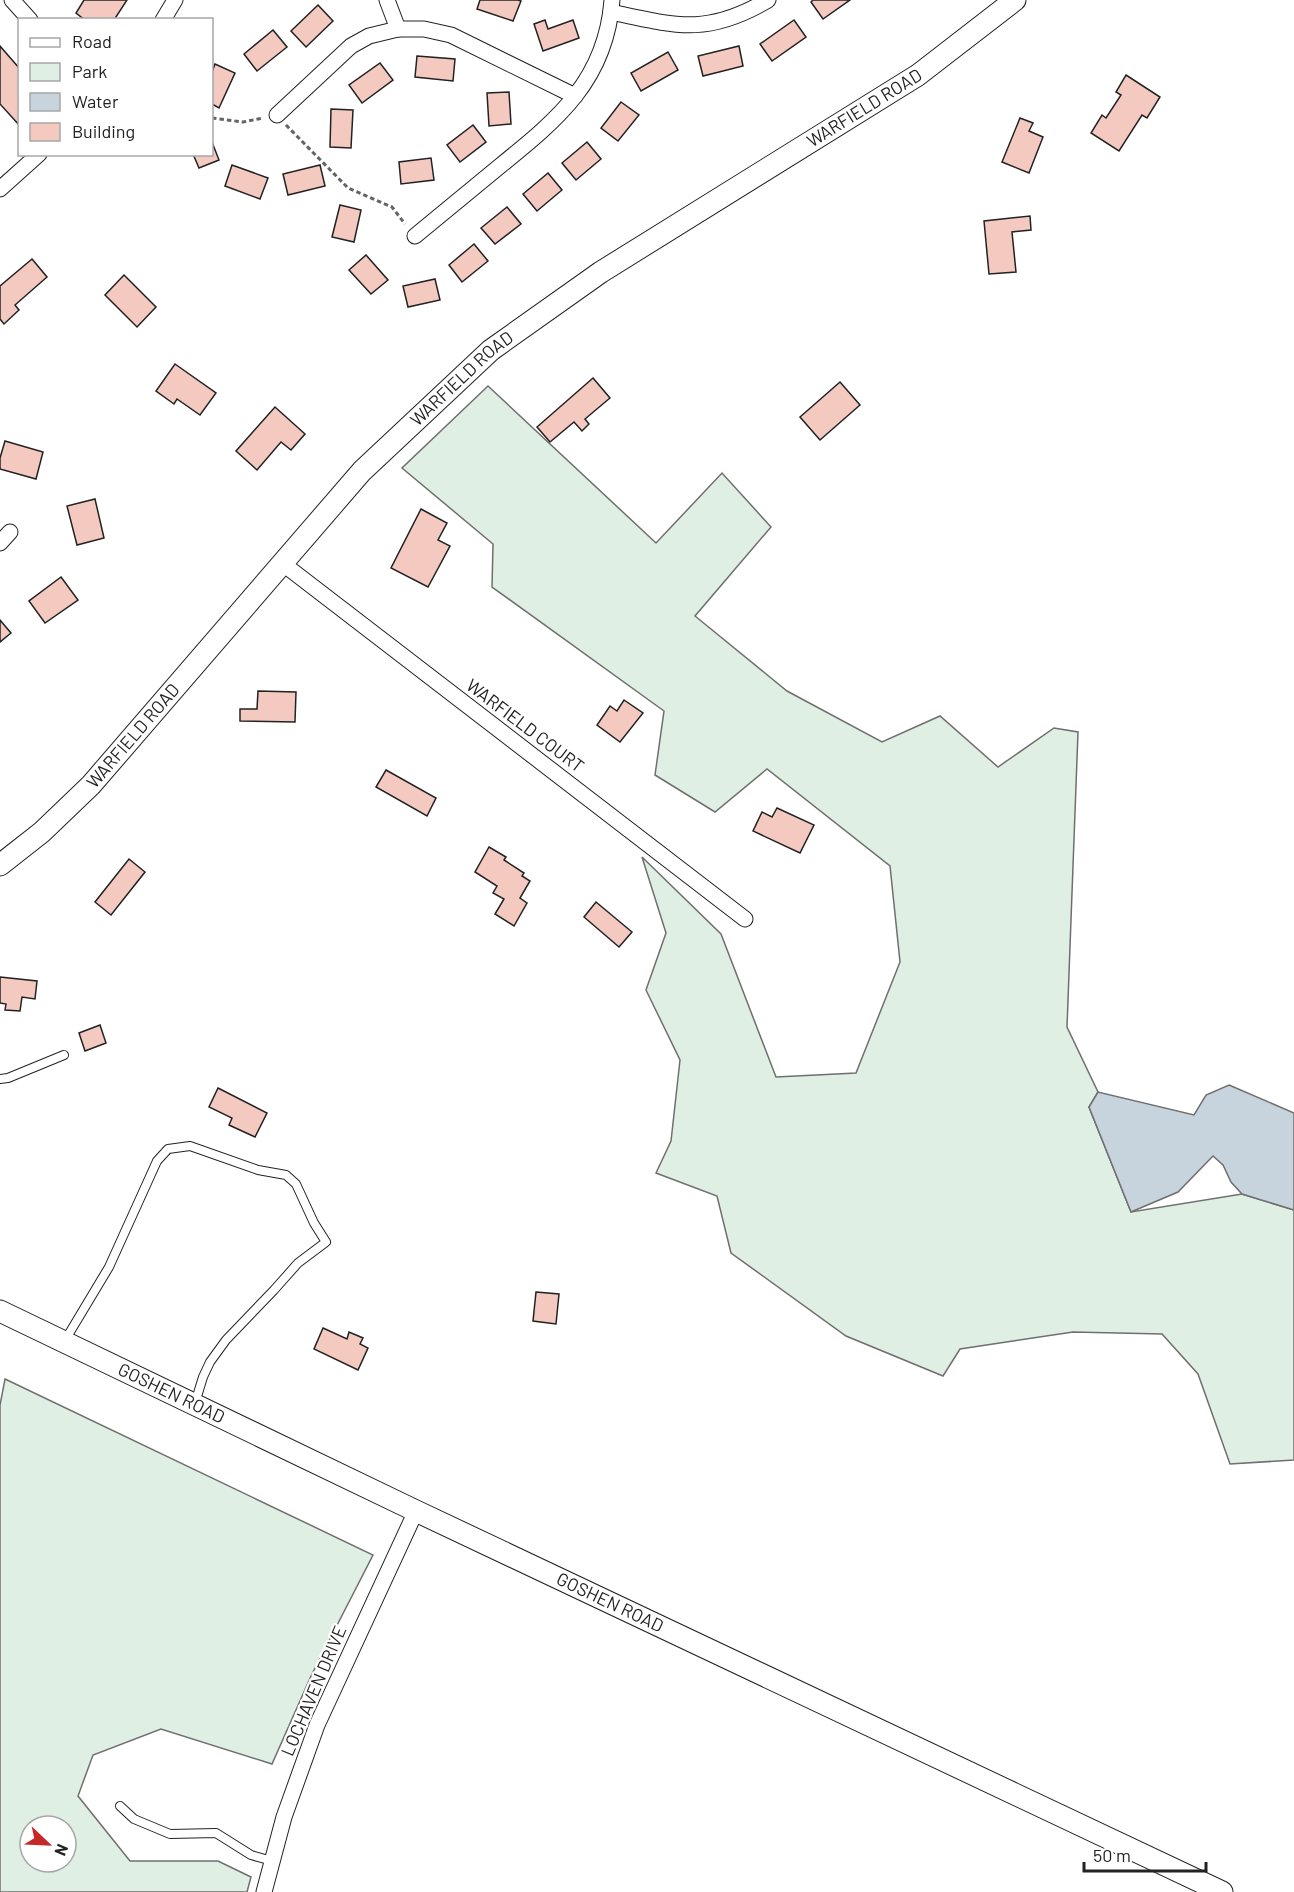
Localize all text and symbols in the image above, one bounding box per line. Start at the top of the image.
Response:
legend [18,18,213,156]
text: Road [72,30,112,52]
text: Park [72,60,107,82]
street label: WARFIELD ROAD [802,63,925,151]
text: Water [72,90,119,112]
text: Building [72,120,135,142]
street label: WARFIELD ROAD [405,326,517,430]
street label: WARFIELD COURT [462,674,589,777]
street label: WARFIELD ROAD [81,679,184,792]
street label: GOSHEN ROAD [115,1357,228,1427]
street label: GOSHEN ROAD [553,1567,667,1636]
street label: LOCHAVEN DRIVE [276,1622,350,1759]
north arrow [18,1814,78,1874]
scale bar [1084,1835,1206,1873]
text: N [51,1841,73,1859]
text: 50 m [1093,1844,1131,1866]

